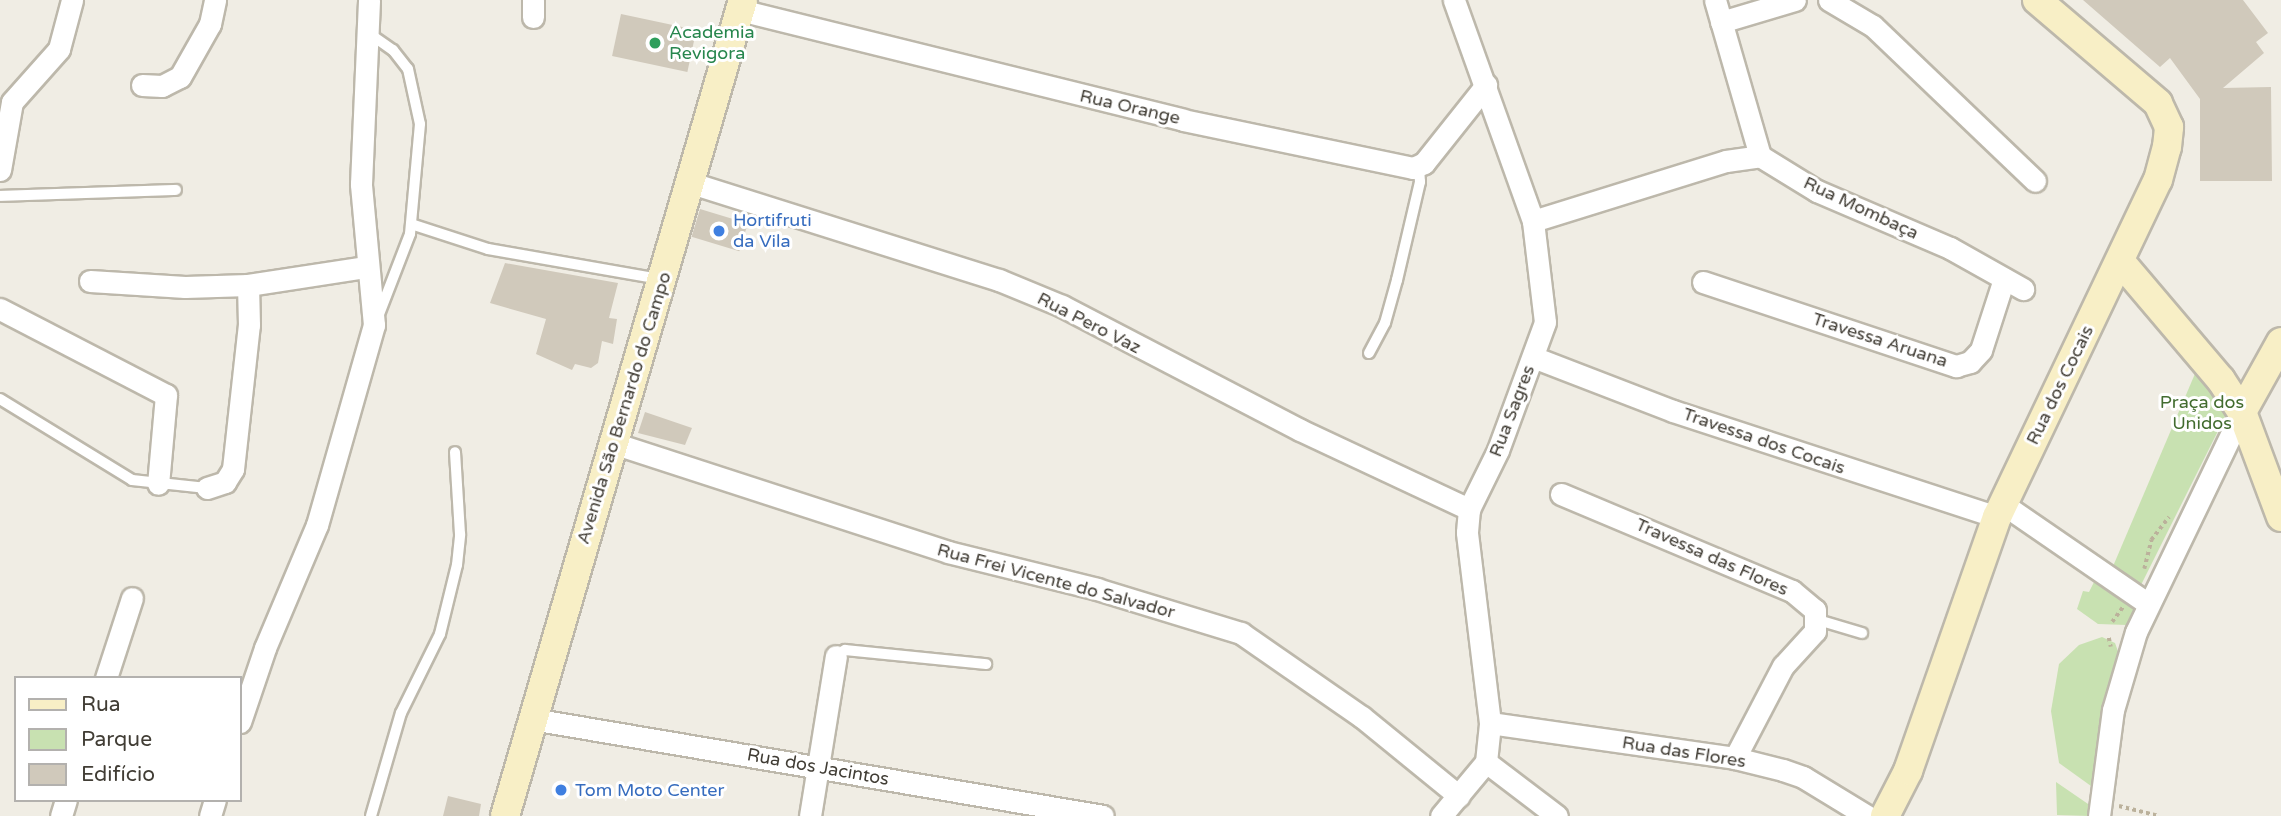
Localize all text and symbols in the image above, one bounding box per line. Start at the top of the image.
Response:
place label: Academia Revigora [669,22,755,64]
marker: Academia Revigora [647,35,663,51]
street label: Rua Orange [1078,85,1182,129]
street label: Rua Mombaça [1800,172,1922,244]
place label: Hortifruti da Vila [733,210,812,252]
marker: Hortifruti da Vila [711,223,727,239]
street label: Avenida São Bernardo do Campo [572,269,676,547]
street label: Rua Pero Vaz [1034,288,1144,358]
street label: Travessa Aruana [1810,308,1950,372]
street label: Rua dos Cocais [2022,322,2098,448]
street label: Rua Sagres [1485,362,1539,460]
park label: Praça dos Unidos [2160,392,2244,434]
street label: Travessa dos Cocais [1680,403,1848,479]
street label: Travessa das Flores [1632,514,1792,600]
street label: Rua Frei Vicente do Salvador [935,539,1177,623]
legend [14,676,242,802]
text: Rua [81,692,121,717]
text: Parque [81,727,152,752]
street label: Rua das Flores [1621,732,1747,772]
street label: Rua dos Jacintos [745,744,891,790]
text: Edifício [81,762,155,787]
place label: Tom Moto Center [575,779,724,801]
marker: Tom Moto Center [553,782,569,798]

